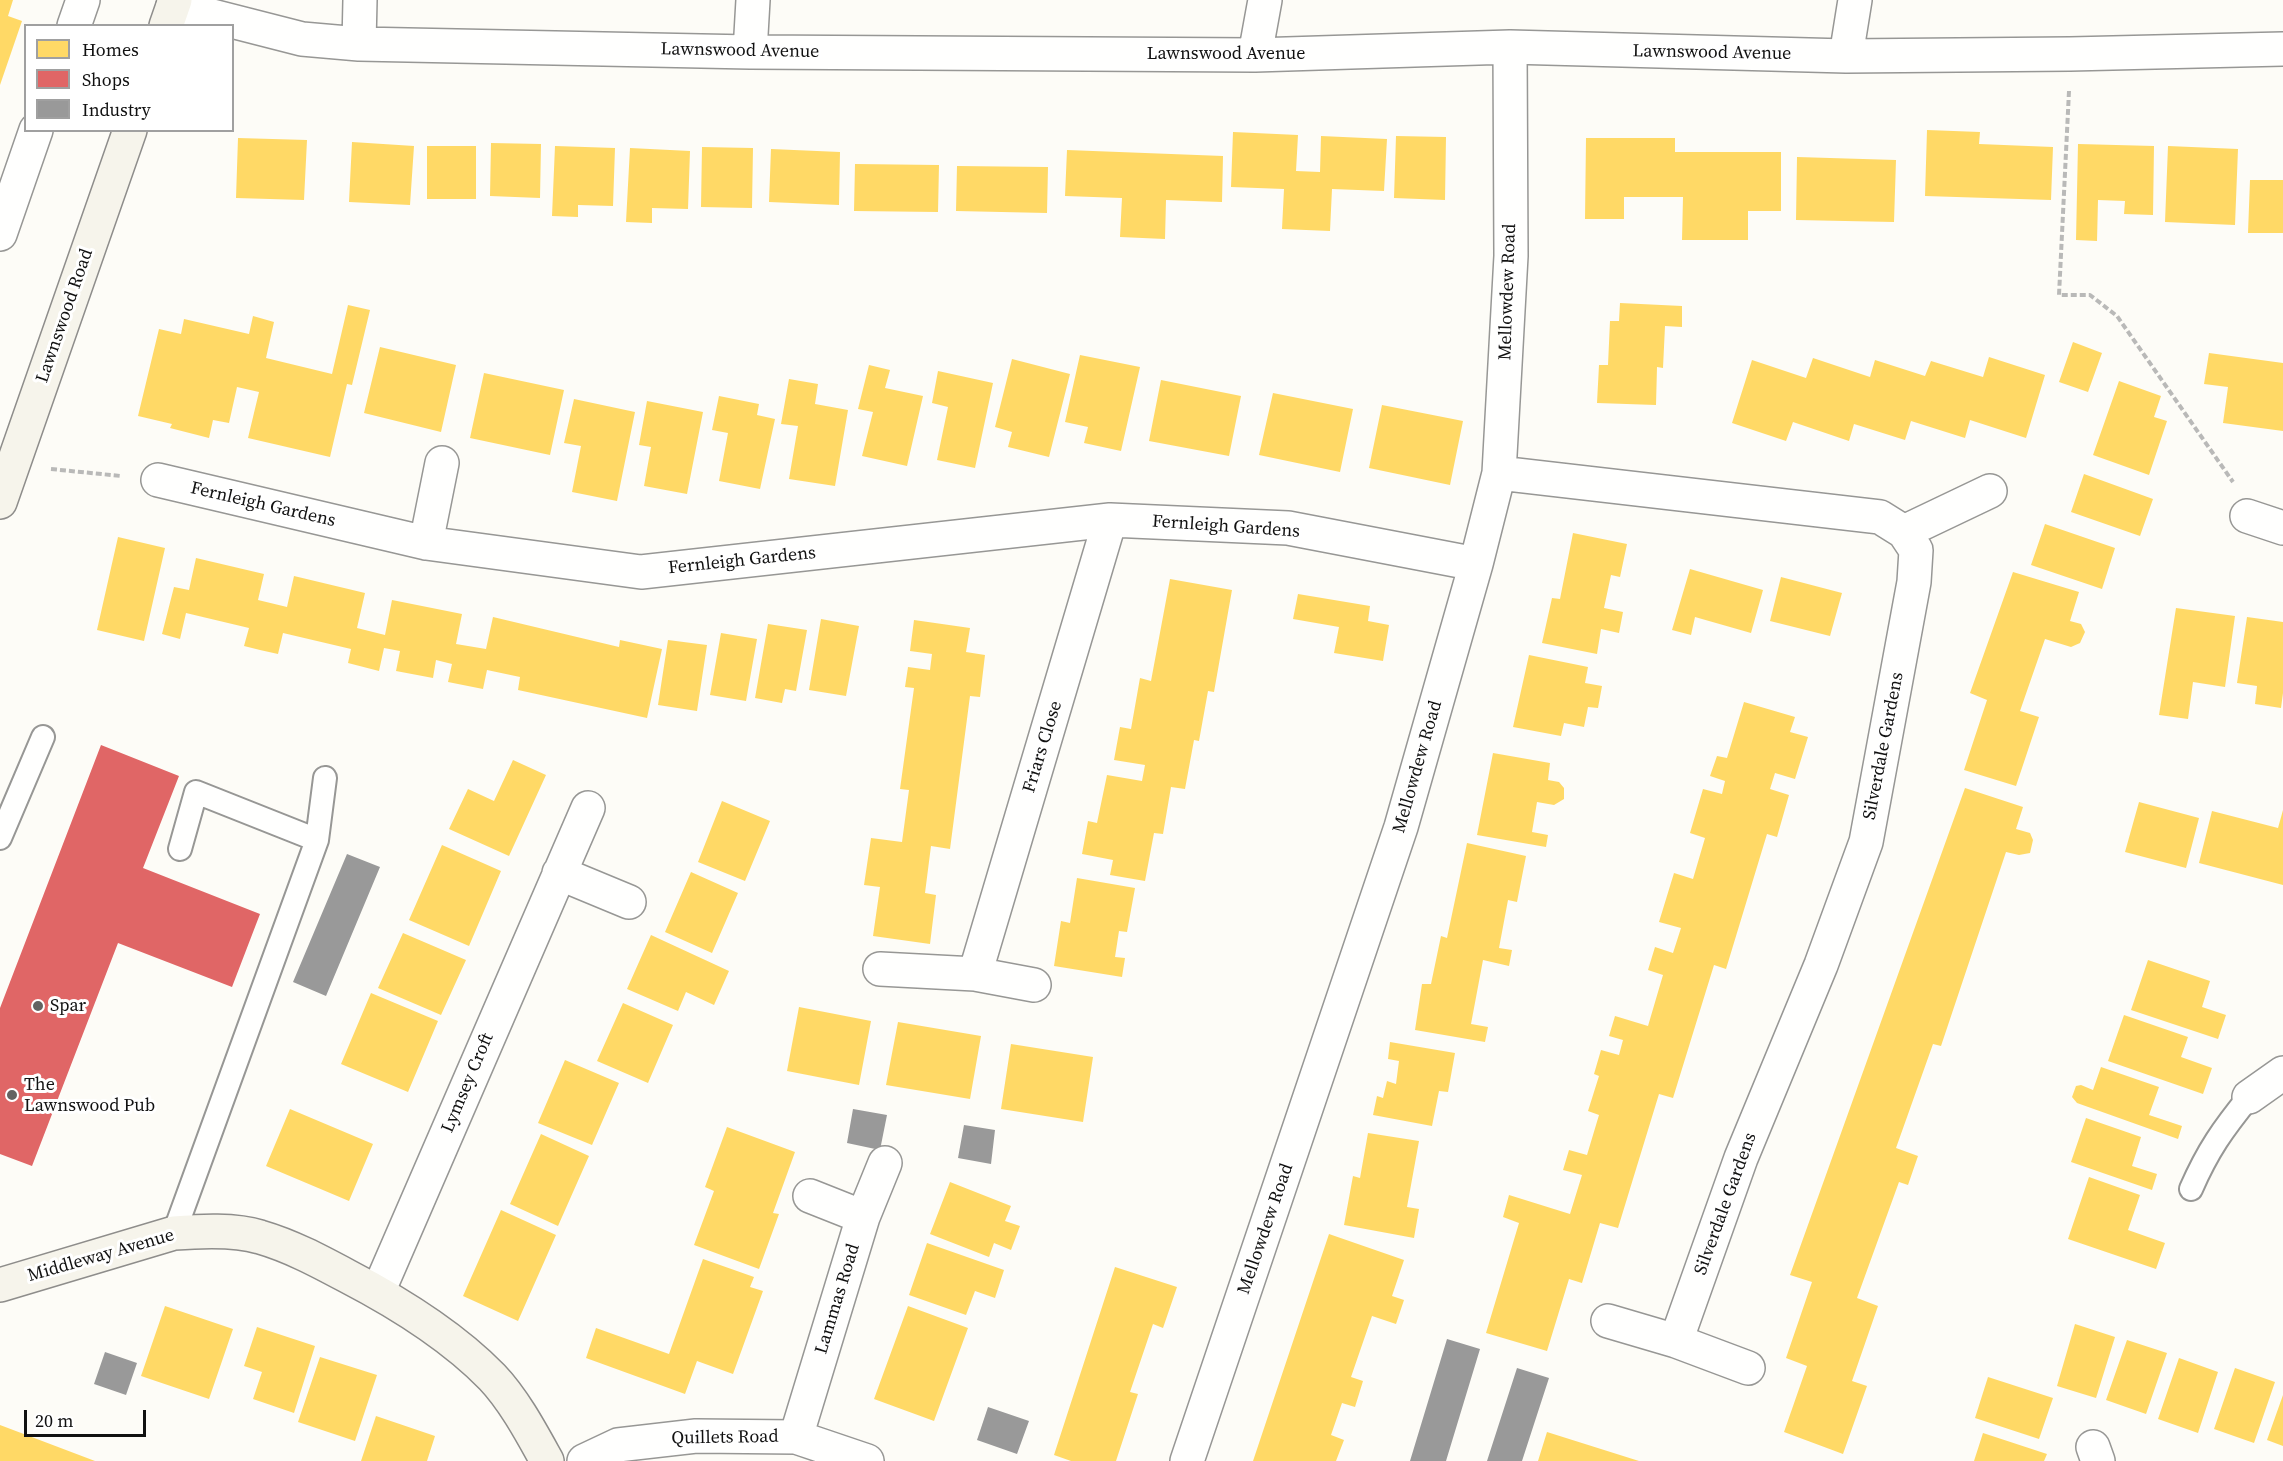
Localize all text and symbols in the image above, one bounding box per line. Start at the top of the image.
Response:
legend [24,24,234,132]
text: Homes [82,37,139,62]
street label: Lawnswood Avenue [660,39,820,63]
street label: Lawnswood Avenue [1632,41,1792,65]
street label: Lawnswood Avenue [1147,43,1305,65]
text: Shops [82,67,130,92]
text: Industry [82,97,151,122]
street label: Mellowdew Road [1495,223,1521,361]
street label: Lawnswood Road [32,246,98,386]
street label: Fernleigh Gardens [188,478,338,532]
street label: Fernleigh Gardens [1151,511,1301,543]
street label: Fernleigh Gardens [667,543,817,579]
street label: Silverdale Gardens [1859,670,1909,822]
street label: Friars Close [1019,698,1067,796]
street label: Mellowdew Road [1389,698,1447,836]
place label: Spar [50,995,86,1017]
marker: Spar [31,999,45,1013]
street label: Lymsey Croft [437,1030,499,1136]
place label: The Lawnswood Pub [24,1074,155,1116]
marker: The Lawnswood Pub [5,1088,19,1102]
street label: Silverdale Gardens [1690,1130,1762,1278]
street label: Mellowdew Road [1234,1161,1298,1297]
street label: Middleway Avenue [25,1225,177,1287]
street label: Lammas Road [811,1241,865,1357]
scale bar [27,1398,148,1436]
text: 20 m [35,1408,73,1433]
street label: Quillets Road [671,1426,779,1450]

